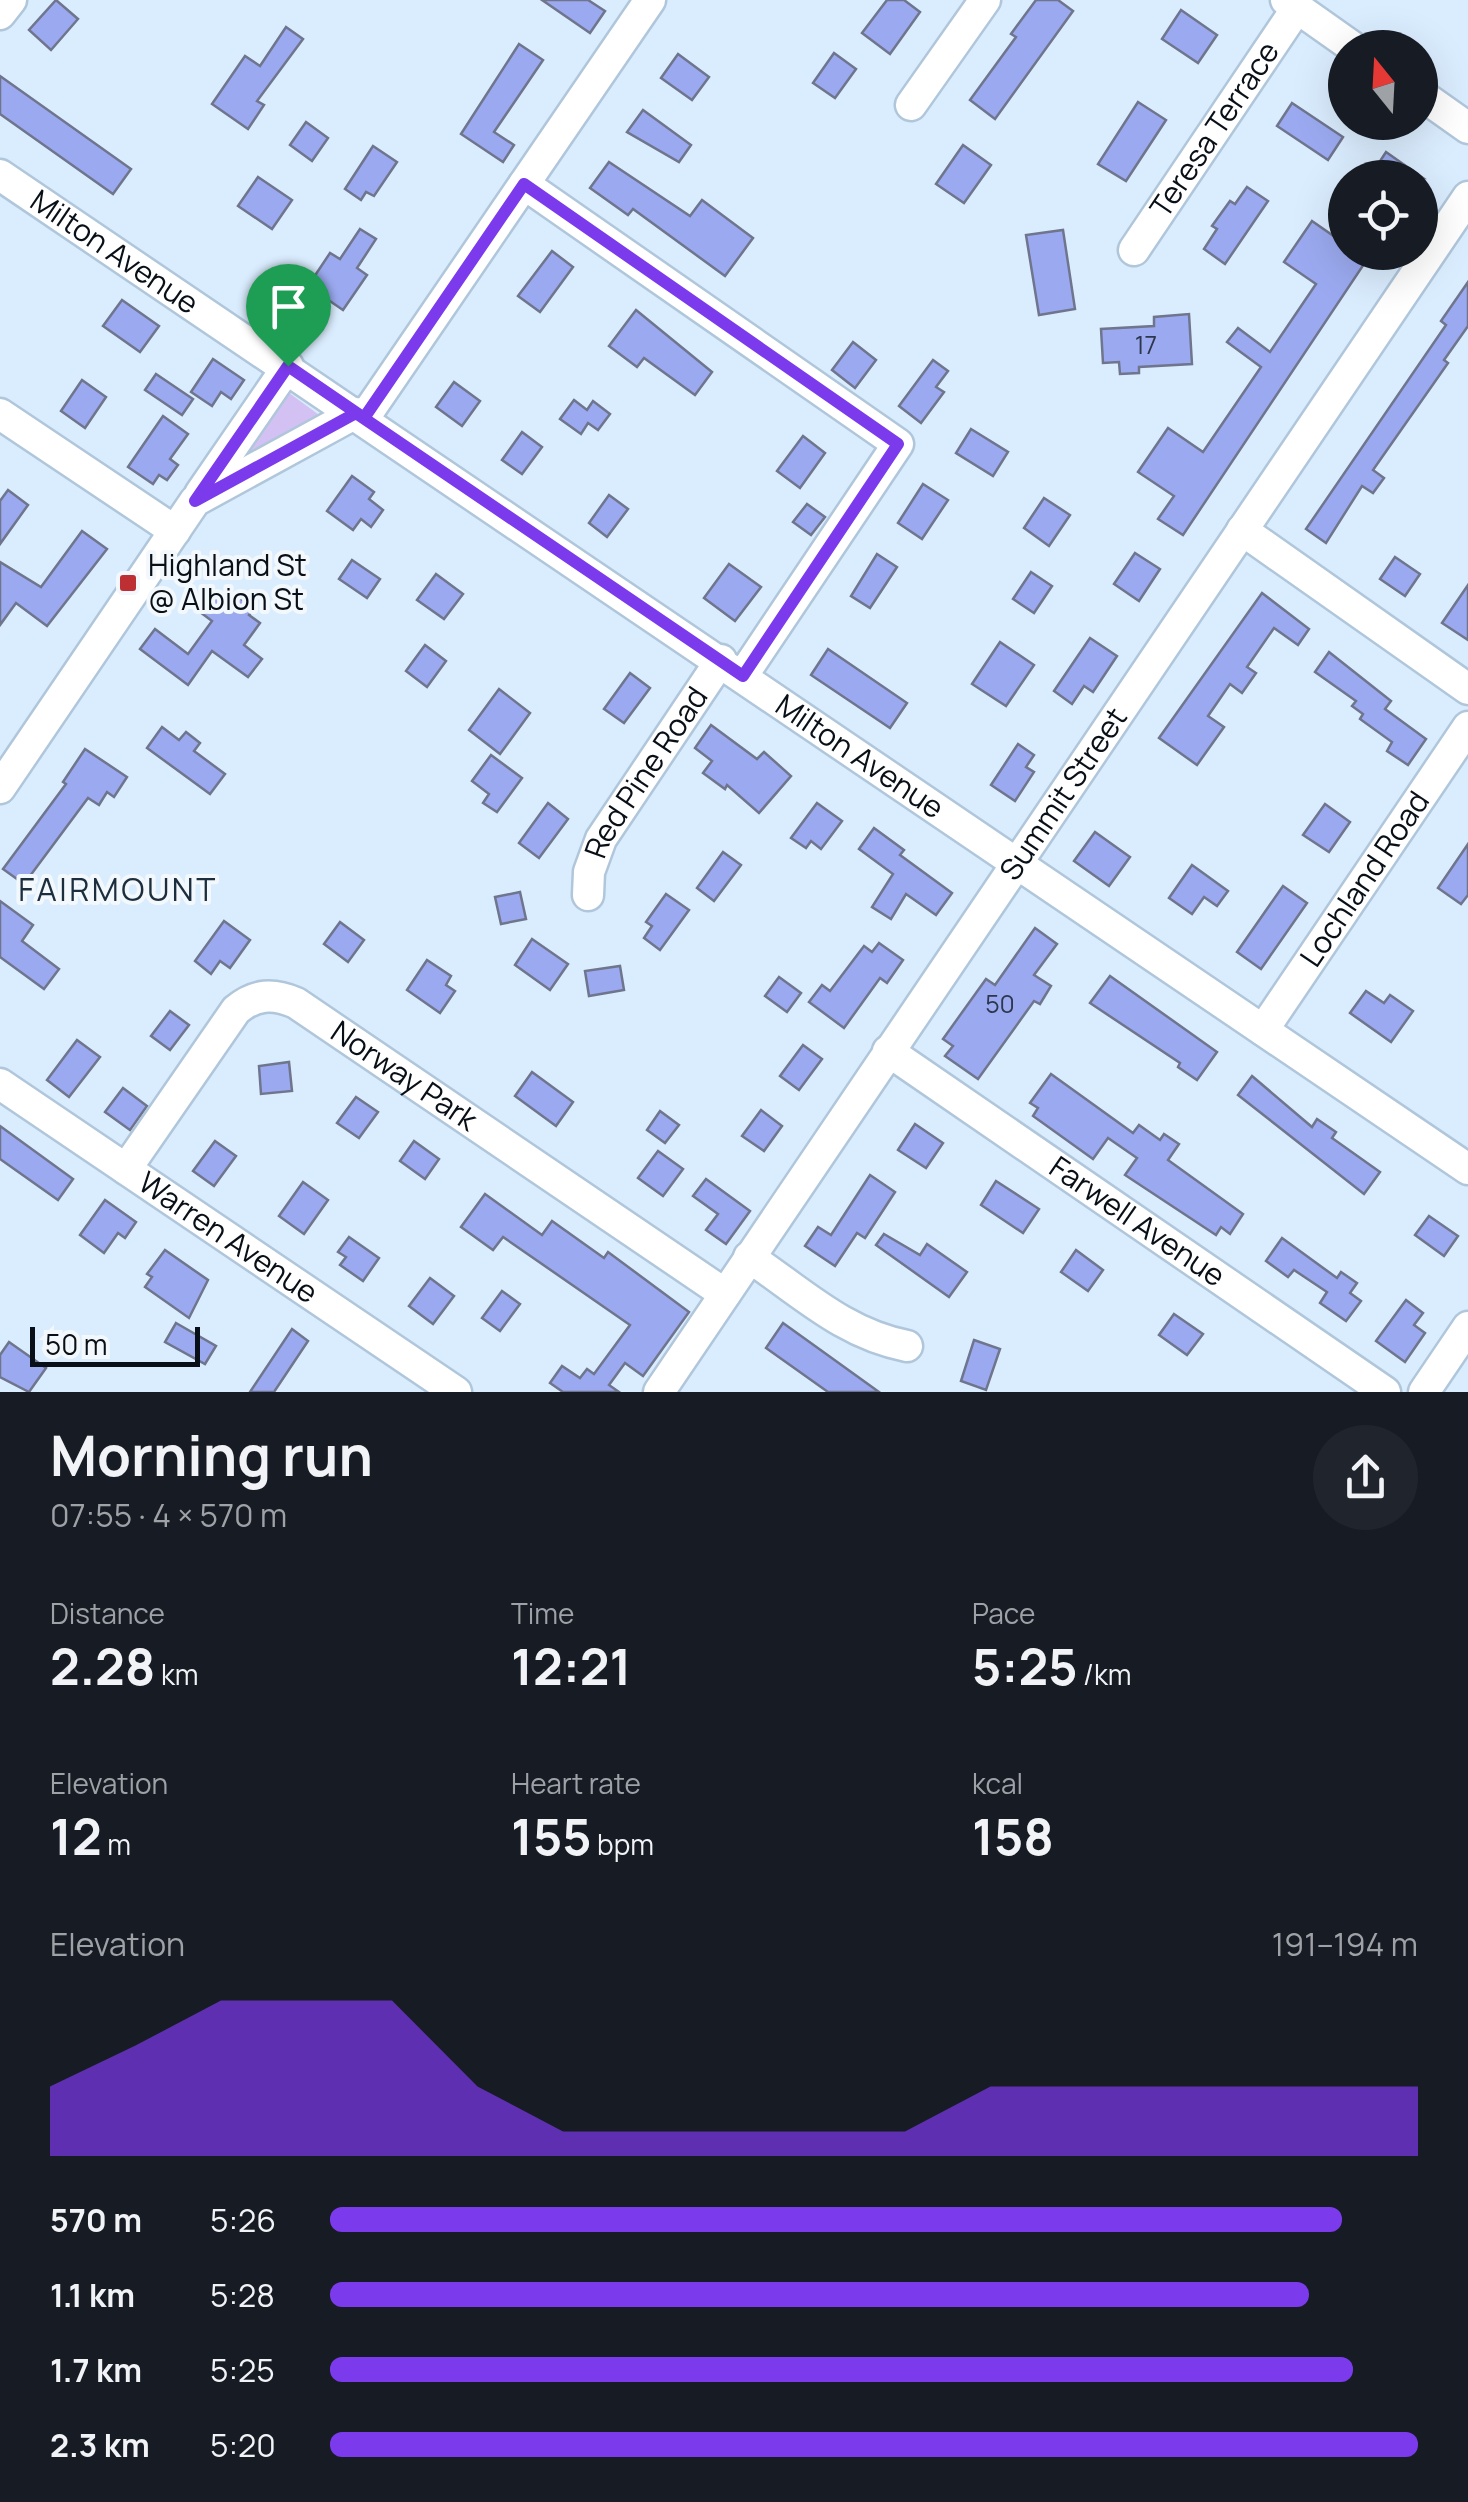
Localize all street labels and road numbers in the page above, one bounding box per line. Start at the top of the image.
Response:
street label: Teresa Terrace [1140,33,1288,225]
street label: Milton Avenue [23,179,207,323]
street label: Red Pine Road [574,678,716,863]
street label: Milton Avenue [768,684,953,827]
street label: Summit Street [989,699,1136,888]
street label: Lochland Road [1290,783,1438,974]
street label: Norway Park [323,1011,487,1140]
street label: Farwell Avenue [1042,1146,1234,1295]
street label: Warren Avenue [131,1161,327,1312]

